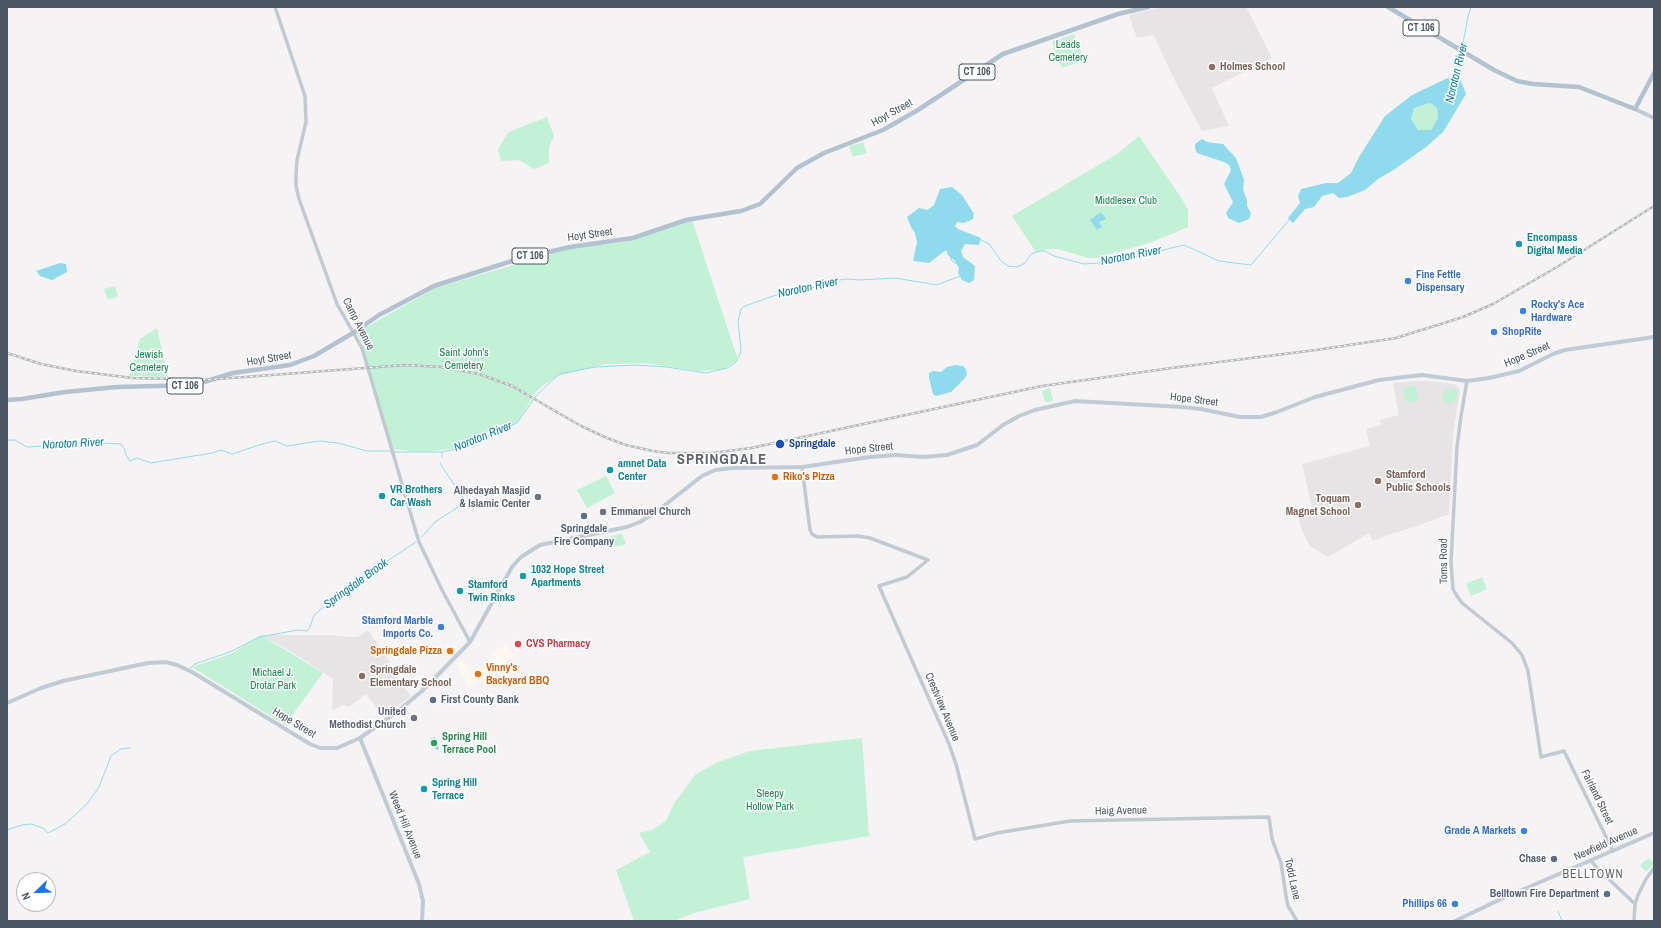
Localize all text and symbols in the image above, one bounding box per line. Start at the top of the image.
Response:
road number: CT 106 [1403,20,1439,36]
park label: Leads Cemetery [1048,38,1088,64]
water label: Noroton River [1443,42,1471,104]
place label: Holmes School [1220,60,1285,74]
marker: Holmes School [1207,62,1217,72]
road number: CT 106 [959,64,995,80]
street label: Hoyt Street [869,96,915,130]
park label: Middlesex Club [1095,194,1157,208]
street label: Hoyt Street [567,225,613,245]
place label: Encompass Digital Media [1527,231,1583,257]
marker: Encompass Digital Media [1514,239,1524,249]
water label: Noroton River [1100,243,1162,269]
road number: CT 106 [512,248,548,264]
place label: Fine Fettle Dispensary [1416,268,1465,294]
water label: Noroton River [777,275,839,301]
marker: Fine Fettle Dispensary [1403,276,1413,286]
street label: Camp Avenue [339,296,377,352]
place label: Rocky's Ace Hardware [1531,298,1584,324]
marker: Rocky's Ace Hardware [1518,306,1528,316]
place label: ShopRite [1502,325,1542,339]
marker: ShopRite [1489,327,1499,337]
street label: Hope Street [1502,340,1552,370]
park label: Saint John's Cemetery [439,346,489,372]
park label: Jewish Cemetery [129,348,169,374]
street label: Hoyt Street [246,349,292,369]
road number: CT 106 [167,378,203,394]
street label: Hope Street [1169,391,1219,409]
water label: Noroton River [452,419,514,455]
water label: Noroton River [42,435,104,453]
place label: Springdale [789,437,836,451]
marker: Springdale [774,438,786,450]
street label: Hope Street [844,440,894,458]
district label: SPRINGDALE [677,451,767,469]
place label: amnet Data Center [618,457,667,483]
marker: amnet Data Center [605,465,615,475]
place label: Stamford Public Schools [1386,468,1451,494]
place label: Riko's Pizza [783,470,835,484]
marker: Riko's Pizza [770,472,780,482]
marker: Stamford Public Schools [1373,476,1383,486]
place label: VR Brothers Car Wash [390,483,443,509]
place label: Alhedayah Masjid & Islamic Center [454,484,530,510]
marker: VR Brothers Car Wash [377,491,387,501]
marker: Alhedayah Masjid & Islamic Center [533,492,543,502]
place label: Toquam Magnet School [1286,492,1350,518]
marker: Toquam Magnet School [1353,500,1363,510]
place label: Emmanuel Church [611,505,691,519]
marker: Emmanuel Church [598,507,608,517]
marker: Springdale Fire Company [579,511,589,521]
place label: Springdale Fire Company [554,522,614,548]
street label: Toms Road [1437,538,1451,584]
water label: Springdale Brook [321,556,391,612]
place label: 1032 Hope Street Apartments [531,563,604,589]
marker: 1032 Hope Street Apartments [518,571,528,581]
place label: Stamford Twin Rinks [468,578,515,604]
marker: Stamford Twin Rinks [455,586,465,596]
place label: Stamford Marble Imports Co. [362,614,433,640]
marker: Stamford Marble Imports Co. [436,622,446,632]
place label: CVS Pharmacy [526,637,590,651]
marker: CVS Pharmacy [513,639,523,649]
place label: Springdale Pizza [370,644,442,658]
marker: Springdale Pizza [445,646,455,656]
place label: Vinny's Backyard BBQ [486,661,549,687]
place label: Springdale Elementary School [370,663,451,689]
park label: Michael J. Drotar Park [250,666,296,692]
marker: Vinny's Backyard BBQ [473,669,483,679]
marker: Springdale Elementary School [357,671,367,681]
street label: Crestview Avenue [922,671,962,743]
place label: First County Bank [441,693,519,707]
marker: First County Bank [428,695,438,705]
street label: Hope Street [270,705,318,741]
place label: United Methodist Church [329,705,406,731]
marker: United Methodist Church [409,713,419,723]
place label: Spring Hill Terrace Pool [442,730,496,756]
marker: Spring Hill Terrace Pool [429,738,439,748]
street label: Fairland Street [1578,767,1616,827]
place label: Spring Hill Terrace [432,776,477,802]
marker: Spring Hill Terrace [419,784,429,794]
park label: Sleepy Hollow Park [746,787,794,813]
street label: Weed Hill Avenue [385,789,425,861]
street label: Haig Avenue [1095,804,1147,818]
place label: Grade A Markets [1444,824,1516,838]
street label: Newfield Avenue [1572,824,1640,864]
marker: Grade A Markets [1519,826,1529,836]
place label: Chase [1519,852,1546,866]
marker: Chase [1549,854,1559,864]
street label: Todd Lane [1281,857,1303,901]
district label: BELLTOWN [1562,868,1624,882]
north arrow [16,872,56,912]
place label: Belltown Fire Department [1490,887,1599,901]
marker: Belltown Fire Department [1602,889,1612,899]
text: N [18,891,34,902]
place label: Phillips 66 [1402,897,1447,911]
marker: Phillips 66 [1450,899,1460,909]

